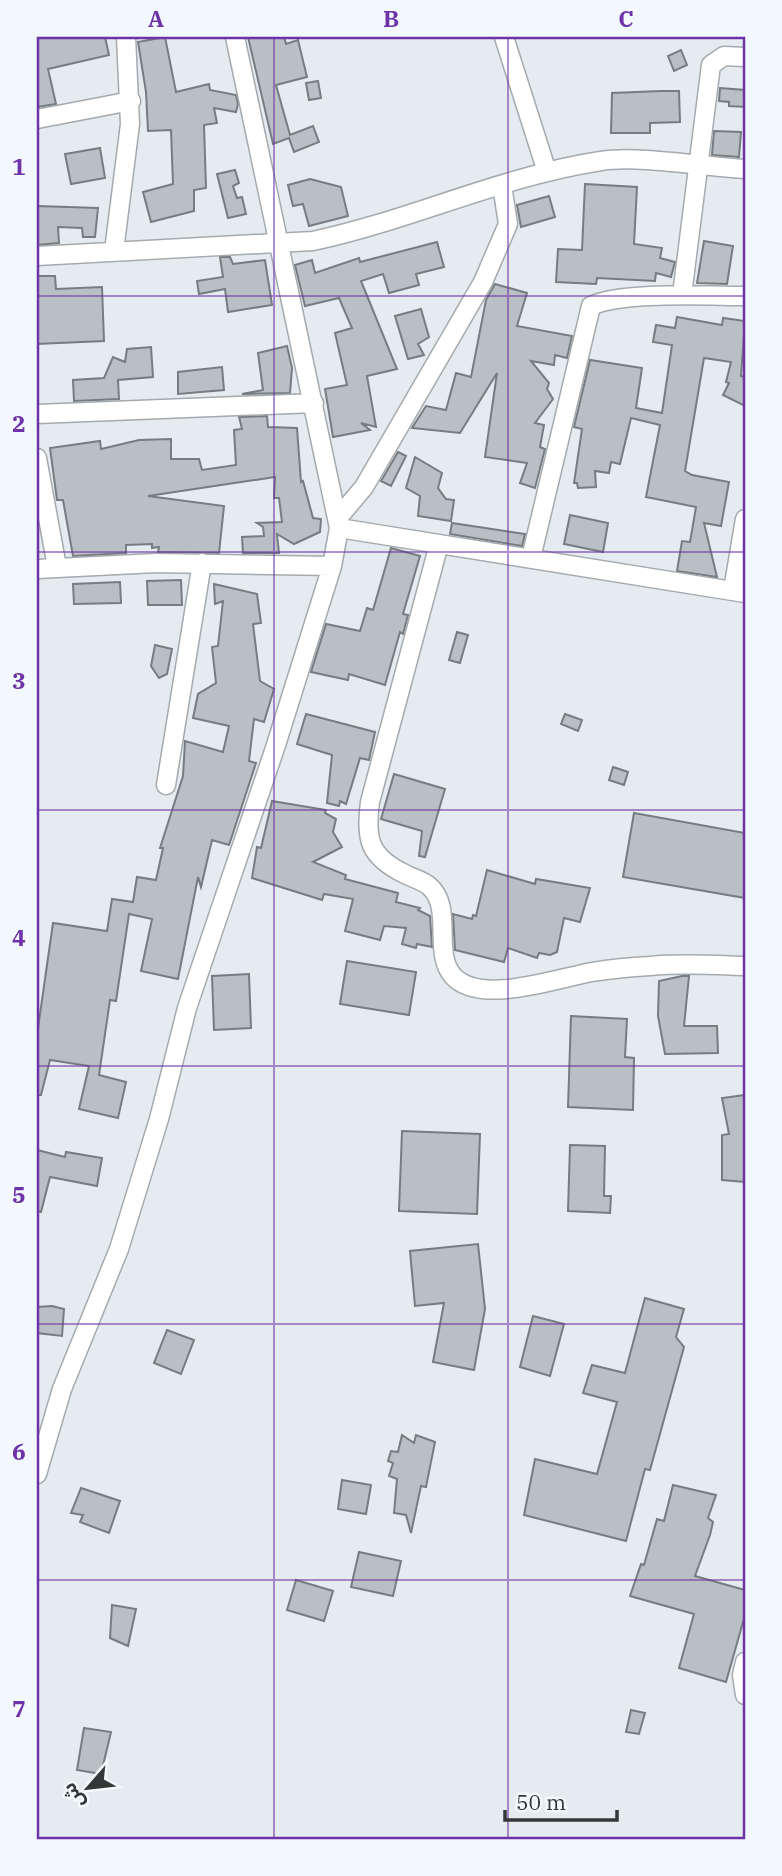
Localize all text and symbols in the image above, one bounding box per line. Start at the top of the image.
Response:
text: A [148,3,164,33]
text: B [383,3,399,33]
text: C [618,3,634,33]
text: 1 [12,151,26,181]
text: 2 [12,408,26,438]
text: 3 [12,665,26,695]
text: 4 [12,922,26,952]
text: 5 [12,1179,26,1209]
text: 6 [12,1436,26,1466]
text: 7 [12,1693,26,1723]
north arrow [52,1754,122,1824]
scale bar [505,1778,618,1822]
text: ش [56,1779,90,1813]
text: 50 m [516,1788,566,1816]

